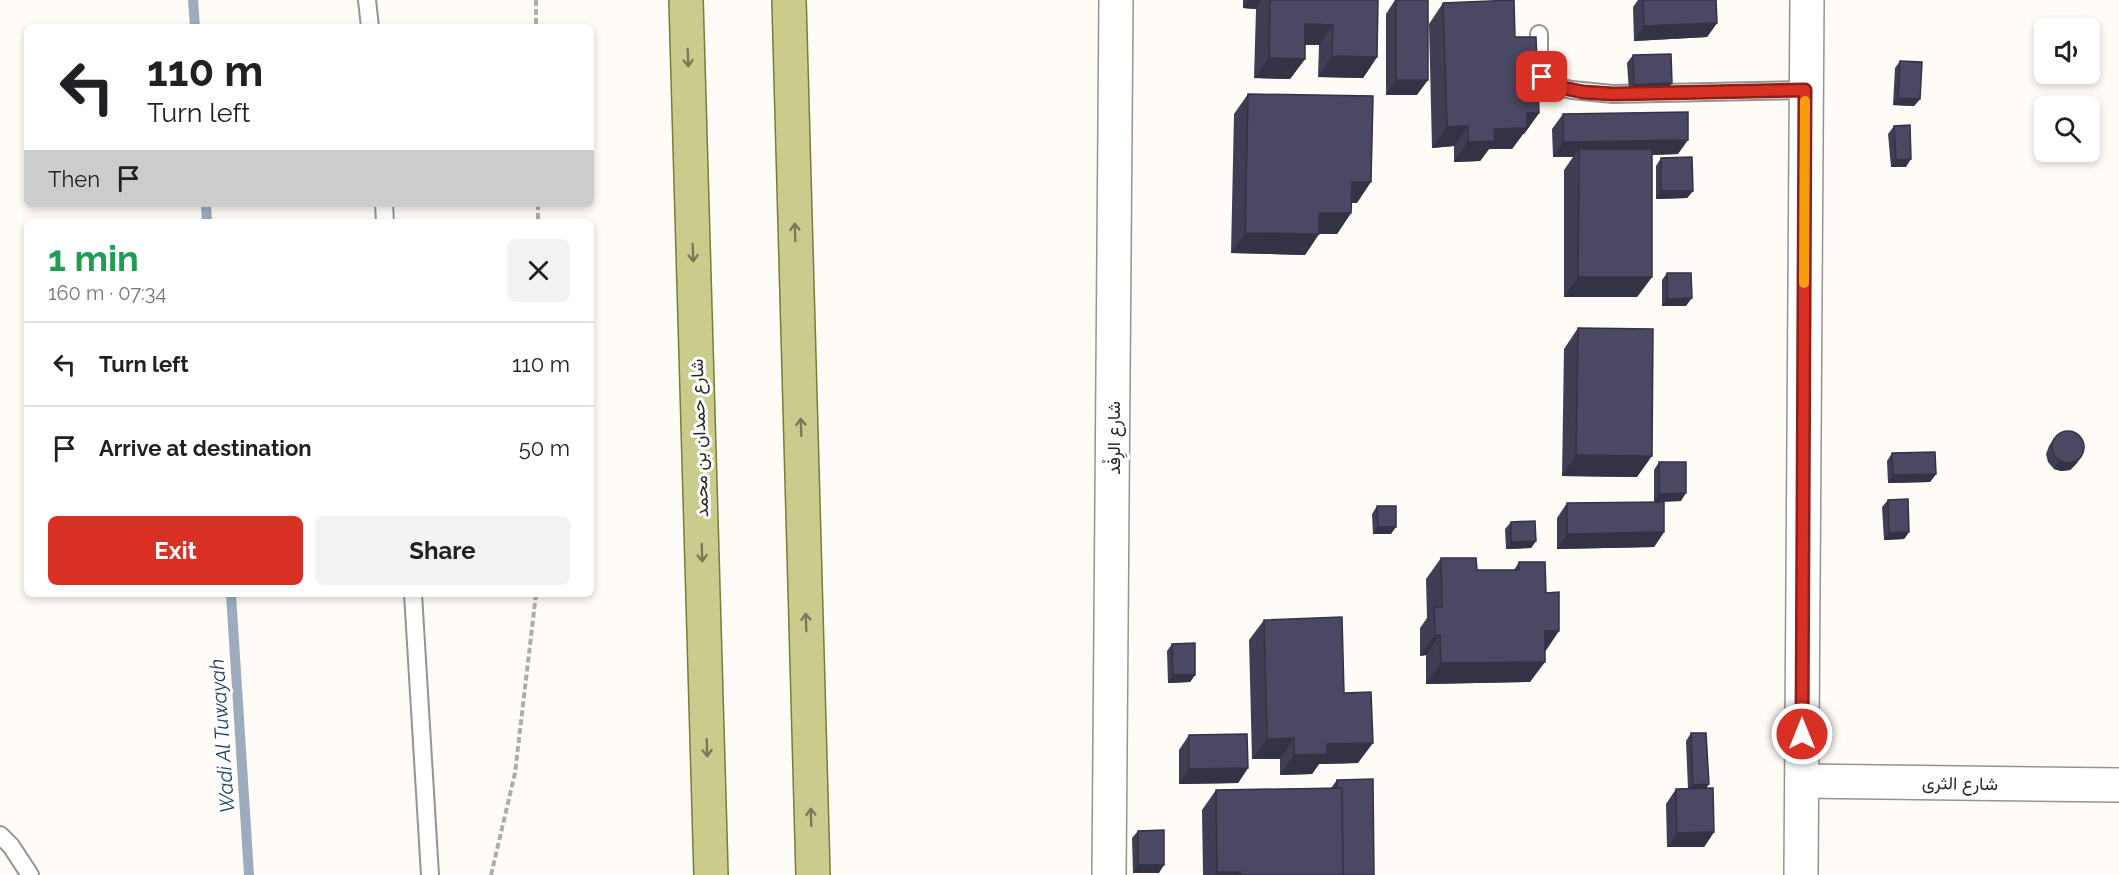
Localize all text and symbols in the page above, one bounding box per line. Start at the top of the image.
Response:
map controls [2034,18,2100,162]
button: sound [2034,18,2100,84]
text: 110 m [147,47,263,96]
icon: left [48,48,126,126]
one-way arrow [682,48,694,68]
pin [1516,51,1567,102]
icon: arrive [1525,60,1558,93]
button: search [2034,96,2100,162]
text: Turn left [147,97,250,128]
icon: arrive [112,162,145,195]
text: Then [48,166,100,192]
one-way arrow [790,222,801,242]
text: 1 min [48,237,139,279]
button: close [507,239,570,302]
one-way arrow [688,243,699,263]
text: 160 m · 07:34 [48,281,166,305]
icon: left [48,348,81,381]
text: Turn left [99,351,189,377]
text: 110 m [512,351,570,377]
street label: شارع حمدان بن محمد [686,358,714,517]
street label: شارع الرِفْد [1102,401,1128,475]
one-way arrow [795,417,806,437]
icon: arrive [48,432,81,465]
text: Arrive at destination [99,435,312,461]
text: 50 m [519,435,570,461]
button: Exit [48,516,303,585]
button: Share [315,516,570,585]
one-way arrow [696,543,707,563]
one-way arrow [800,612,812,632]
water label: Wadi Al Tuwayah [205,658,239,814]
position arrow [1770,702,1834,766]
one-way arrow [701,738,713,758]
street label: شارع الثرى [1922,772,1998,796]
one-way arrow [805,807,817,827]

